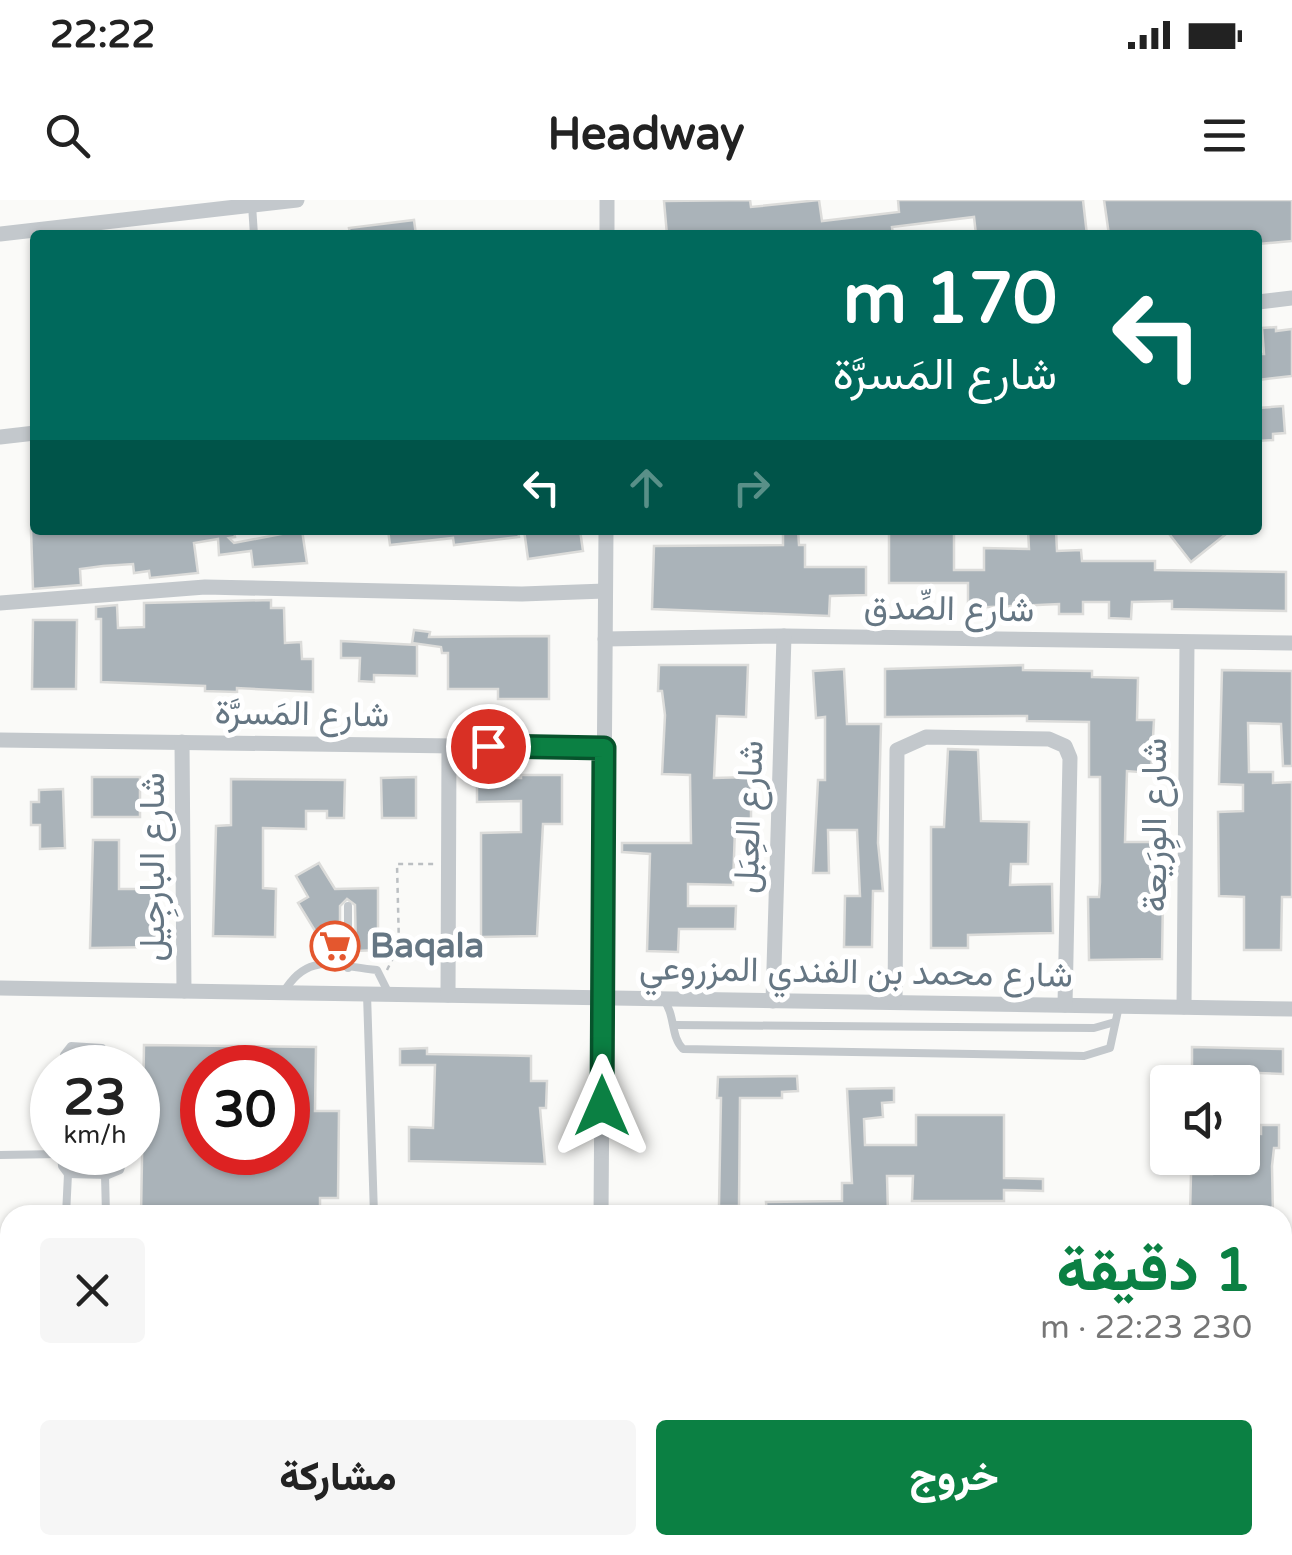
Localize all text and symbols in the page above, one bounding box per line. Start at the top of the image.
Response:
text: 22:22 [50,12,155,58]
icon: search [40,108,95,163]
text: Headway [548,108,744,162]
icon: menu [1197,108,1252,163]
text: 170 m [843,258,1057,342]
icon: left [1092,270,1222,400]
text: شارع المَسرَّة [833,348,1057,402]
icon: left [514,460,569,515]
icon: ahead [619,460,674,515]
icon: right [724,460,779,515]
street label: شارع الصِّدق [863,587,1035,633]
street label: شارع المَسرَّة [214,691,390,739]
pin [446,704,531,789]
icon: arrive [461,719,516,774]
street label: شارع الوِرَيعة [1134,738,1181,912]
street label: شارع العِبَل [725,740,775,894]
street label: شارع البارجِيل [132,772,179,962]
supermarket icon: Baqala [309,920,361,972]
place label: Baqala [370,925,484,967]
street label: شارع محمد بن الفندي المزروعي [639,947,1073,1004]
speed limit sign: 30 [180,1045,310,1175]
position arrow [550,1054,654,1158]
map controls [1150,1065,1260,1175]
button: sound [1150,1065,1260,1175]
text: 23 [64,1068,126,1128]
text: km/h [64,1120,126,1150]
text: 1 دقيقة [1057,1235,1252,1307]
button: close [40,1238,145,1343]
text: 230 m · 22:23 [1040,1309,1252,1347]
button: مشاركة [40,1420,636,1535]
button: خروج [656,1420,1252,1535]

